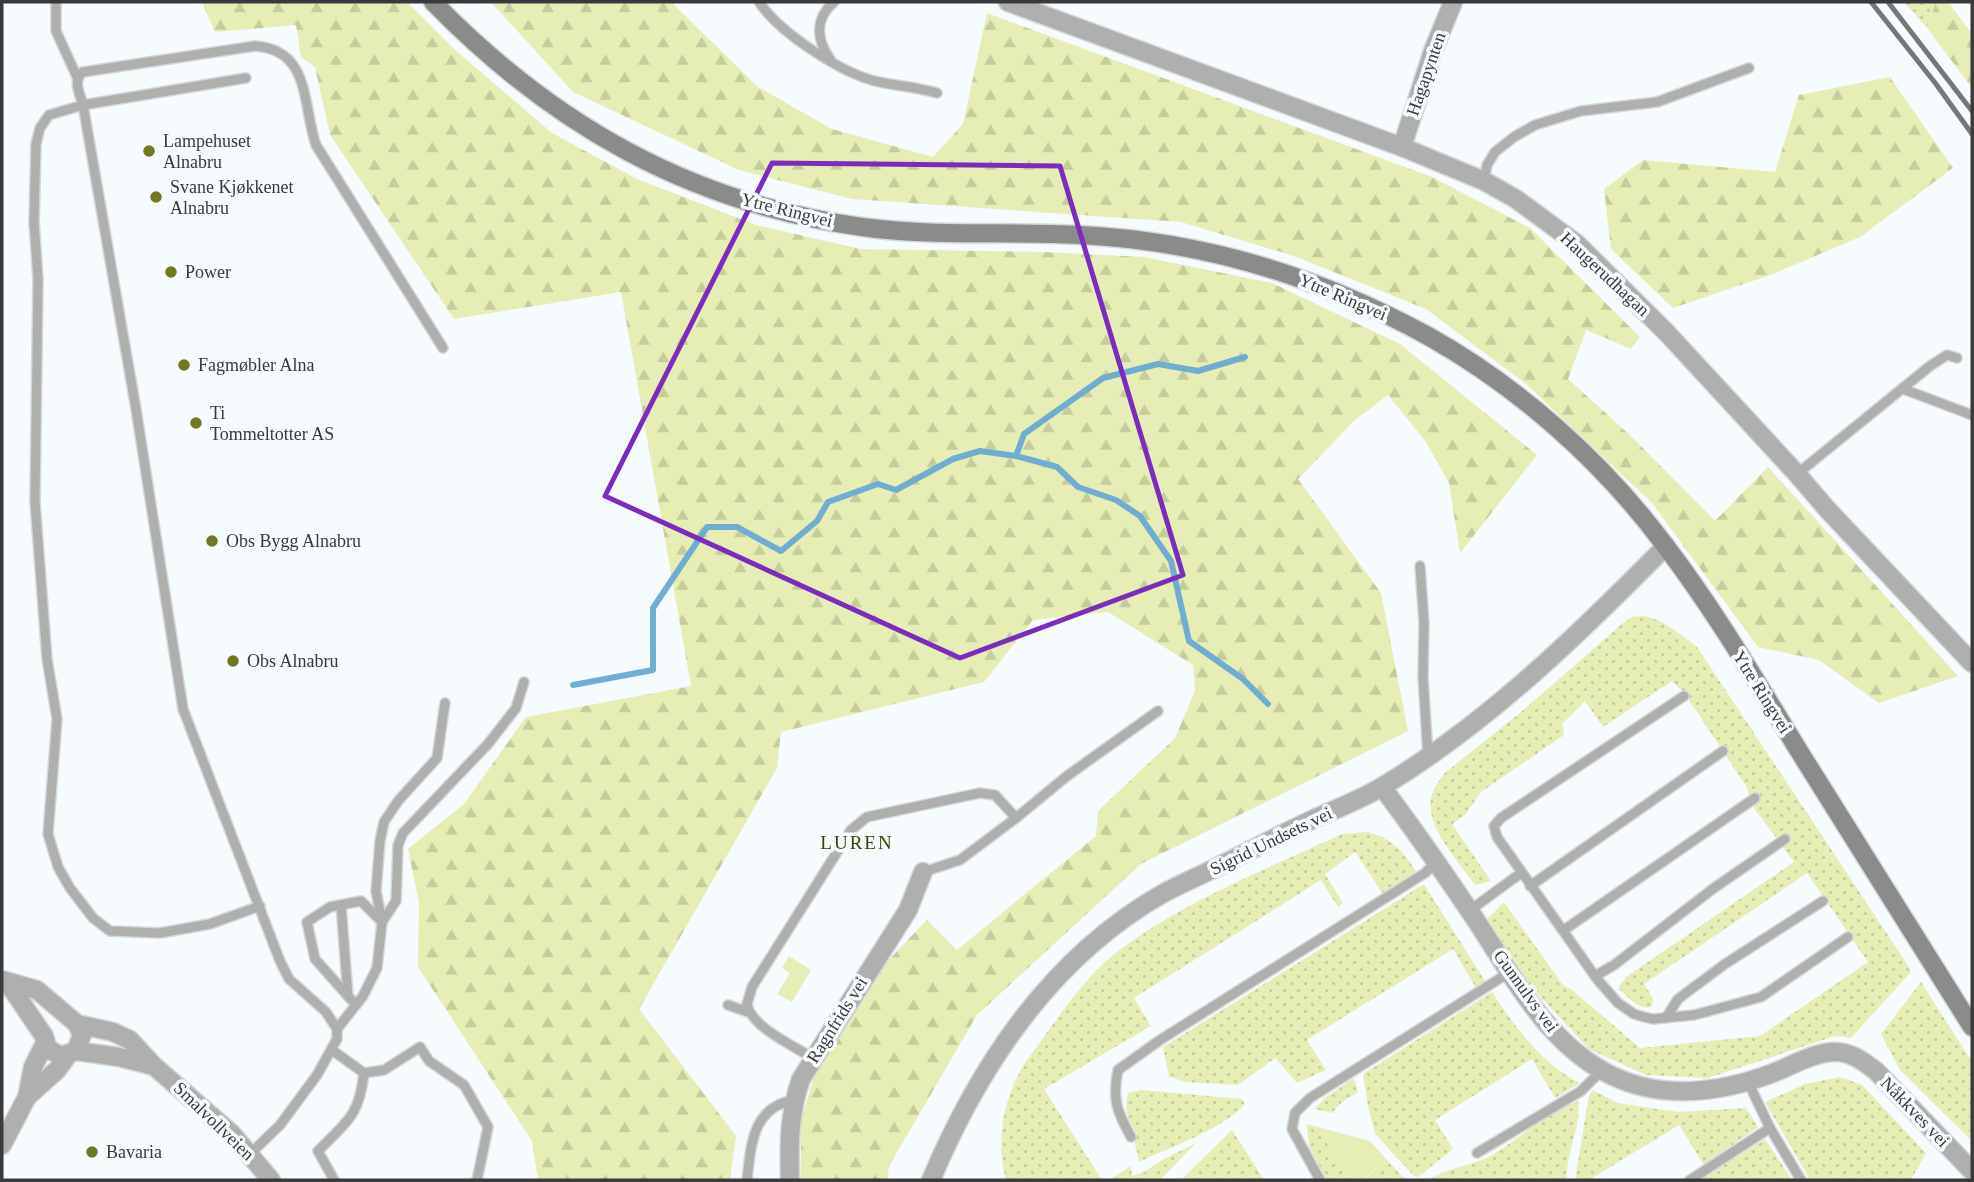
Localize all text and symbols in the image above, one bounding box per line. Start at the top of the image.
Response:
street label: Hagapynten [1402,30,1450,118]
place label: Lampehuset Alnabru [163,131,251,172]
marker: Lampehuset Alnabru [141,143,157,159]
place label: Svane Kjøkkenet Alnabru [170,177,293,218]
marker: Svane Kjøkkenet Alnabru [148,189,164,205]
street label: Ytre Ringvei [739,189,835,231]
street label: Haugerudhagan [1557,228,1653,320]
place label: Power [185,262,231,282]
marker: Power [163,264,179,280]
street label: Ytre Ringvei [1296,270,1390,324]
place label: Fagmøbler Alna [198,355,314,375]
marker: Fagmøbler Alna [176,357,192,373]
place label: Ti Tommeltotter AS [210,403,334,444]
marker: Ti Tommeltotter AS [188,415,204,431]
place label: Obs Bygg Alnabru [226,531,361,551]
marker: Obs Bygg Alnabru [204,533,220,549]
street label: Ytre Ringvei [1729,647,1795,737]
place label: Obs Alnabru [247,651,339,671]
marker: Obs Alnabru [225,653,241,669]
street label: Sigrid Undsets vei [1207,803,1335,879]
district label: LUREN [820,832,894,853]
street label: Gunnulvs vei [1490,946,1562,1036]
street label: Ragnfrids vei [803,973,871,1067]
street label: Nåkkves vei [1877,1073,1953,1151]
street label: Smalvollveien [170,1078,258,1164]
place label: Bavaria [106,1142,162,1162]
marker: Bavaria [84,1144,100,1160]

